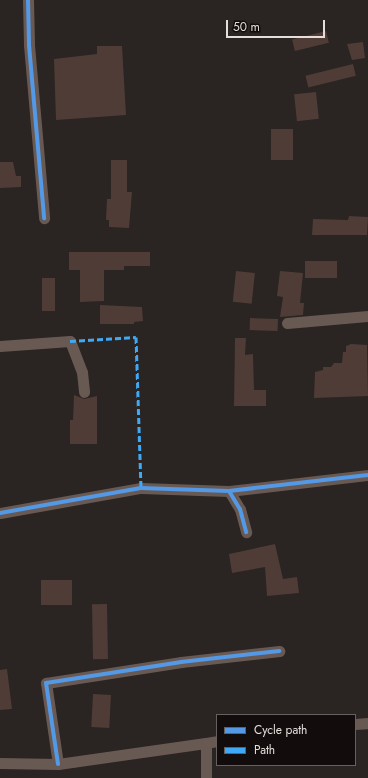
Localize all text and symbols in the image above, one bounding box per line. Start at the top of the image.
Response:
scale bar [228,12,327,38]
text: 50 m [233,18,260,36]
legend [216,714,356,766]
text: Cycle path [254,721,307,739]
text: Path [254,741,275,759]

